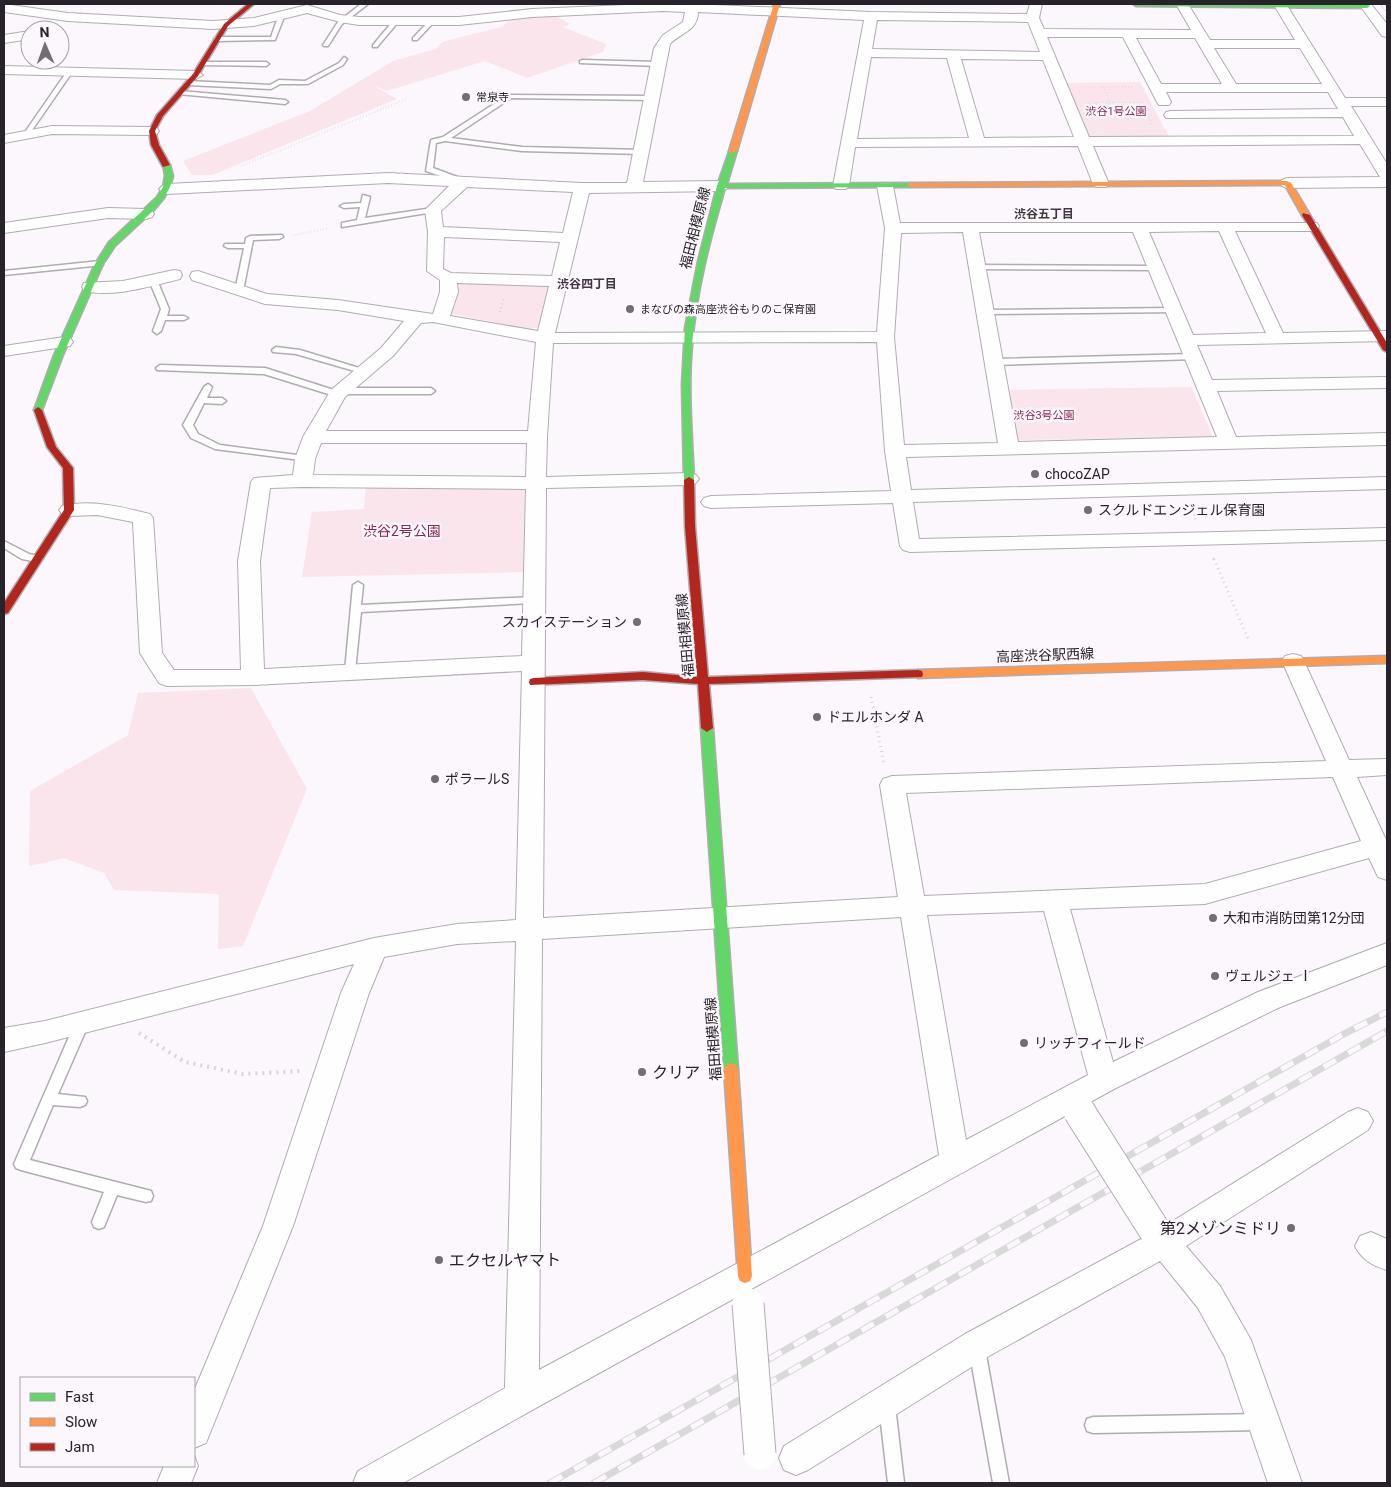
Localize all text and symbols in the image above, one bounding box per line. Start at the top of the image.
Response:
north arrow [20,20,70,70]
text: N [39,24,50,40]
marker: 常泉寺 [460,91,472,103]
place label: 常泉寺 [476,91,509,104]
park label: 渋谷1号公園 [1085,105,1147,118]
street label: 福田相模原線 [677,185,713,271]
district label: 渋谷五丁目 [1014,207,1074,221]
district label: 渋谷四丁目 [557,277,617,291]
marker: まなびの森高座渋谷もりのこ保育園 [624,303,636,315]
place label: まなびの森高座渋谷もりのこ保育園 [640,303,816,316]
park label: 渋谷3号公園 [1013,409,1075,422]
place label: chocoZAP [1045,466,1110,482]
marker: chocoZAP [1029,468,1041,480]
place label: スクルドエンジェル保育園 [1098,502,1266,518]
marker: スクルドエンジェル保育園 [1082,504,1094,516]
park label: 渋谷2号公園 [363,523,441,539]
street label: 福田相模原線 [673,592,697,678]
place label: スカイステーション [502,614,627,630]
marker: スカイステーション [631,616,643,628]
street label: 高座渋谷駅西線 [996,645,1094,665]
place label: ドエルホンダ A [827,709,924,725]
marker: ドエルホンダ A [811,711,823,723]
place label: ポラールS [445,771,509,787]
marker: ポラールS [429,773,441,785]
place label: 大和市消防団第12分団 [1223,910,1365,926]
marker: 大和市消防団第12分団 [1207,912,1219,924]
place label: ヴェルジェ Ⅰ [1225,968,1312,984]
marker: ヴェルジェ Ⅰ [1209,970,1221,982]
street label: 福田相模原線 [702,997,724,1081]
place label: リッチフィールド [1034,1035,1146,1051]
marker: リッチフィールド [1018,1037,1030,1049]
place label: クリア [652,1063,700,1082]
marker: クリア [636,1066,648,1078]
place label: 第2メゾンミドリ [1160,1219,1281,1238]
marker: 第2メゾンミドリ [1285,1222,1297,1234]
place label: エクセルヤマト [449,1251,561,1270]
marker: エクセルヤマト [433,1254,445,1266]
legend [20,1377,195,1467]
text: Fast [65,1388,94,1406]
text: Slow [65,1413,97,1431]
text: Jam [65,1438,95,1456]

